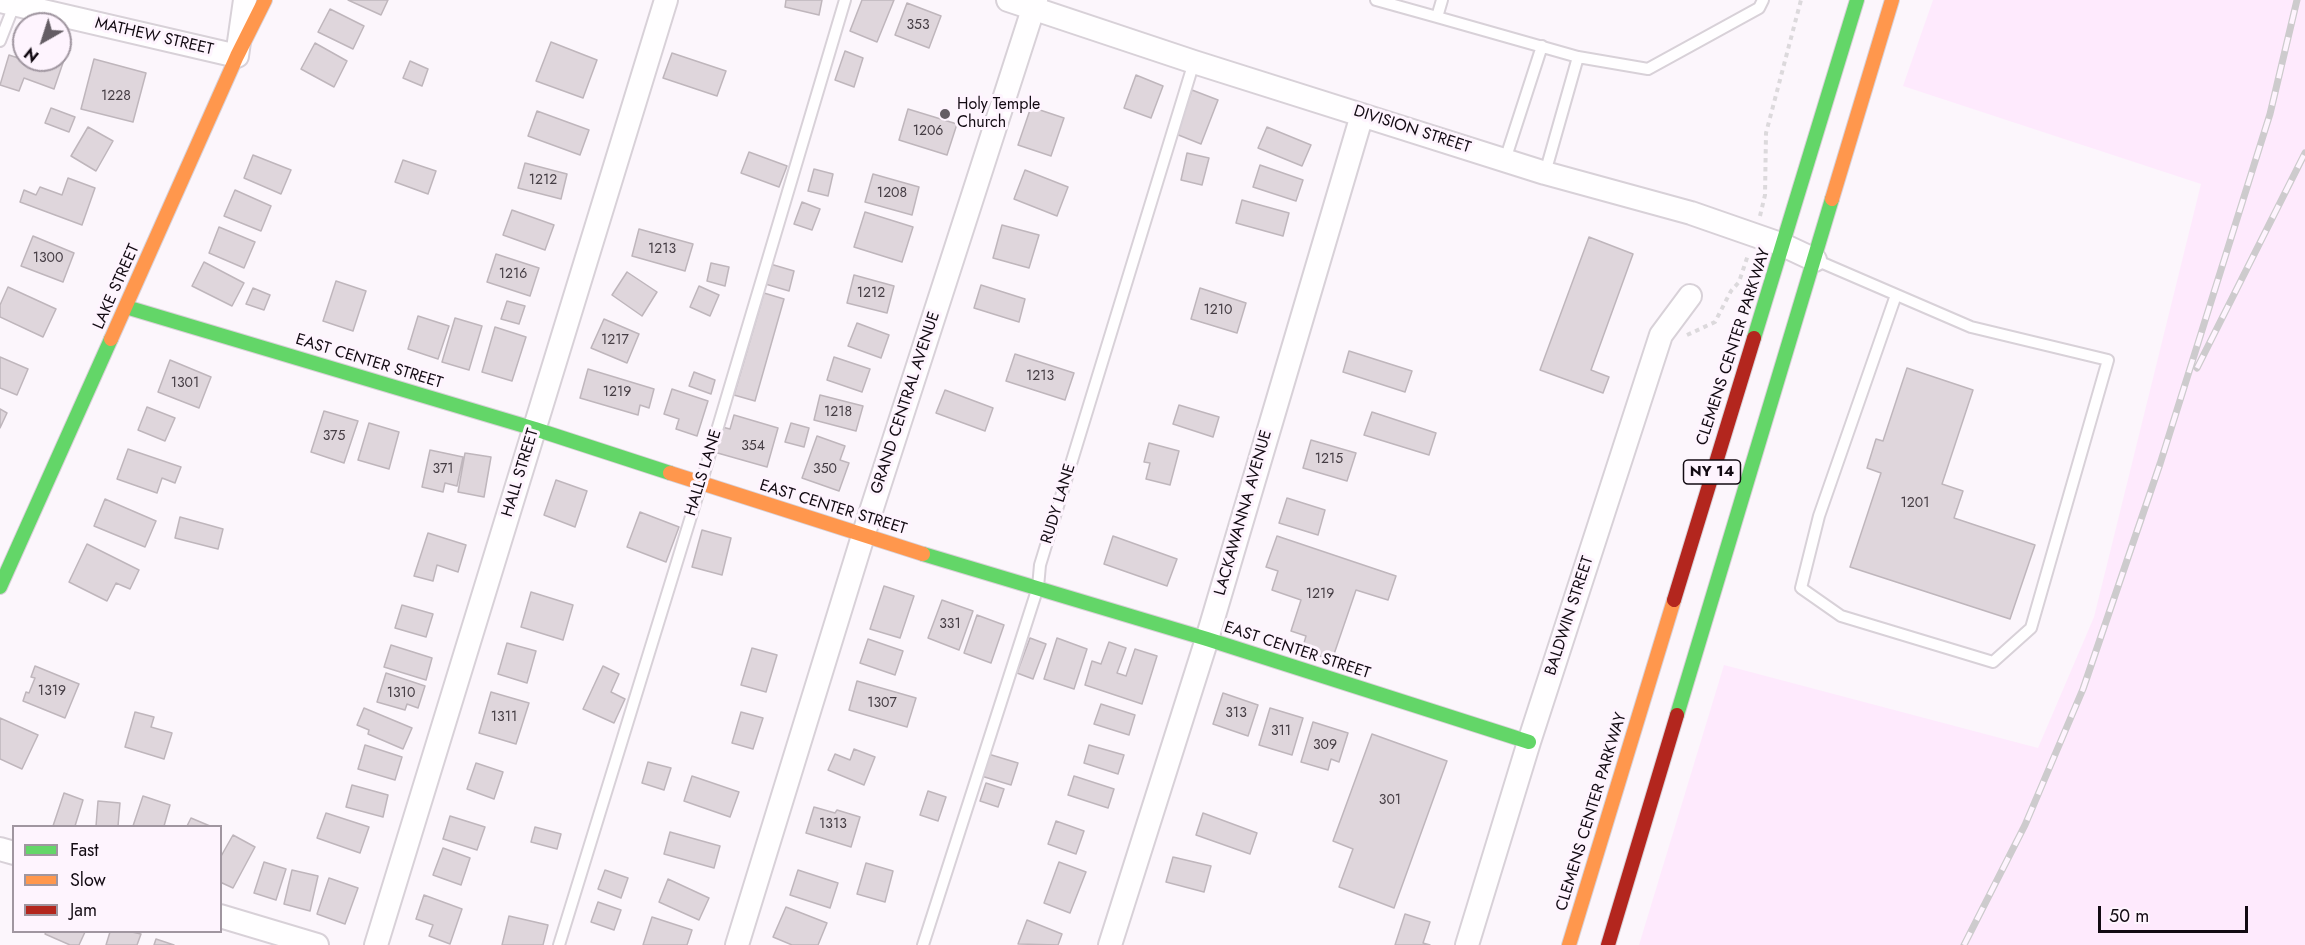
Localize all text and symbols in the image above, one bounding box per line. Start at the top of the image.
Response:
north arrow [12,12,72,72]
street label: MATHEW STREET [93,14,215,60]
house number: 353 [906,18,930,34]
text: N [19,42,44,68]
house number: 1228 [101,89,131,105]
place label: Holy Temple Church [957,95,1040,133]
street label: DIVISION STREET [1351,102,1473,158]
marker: Holy Temple Church [938,107,952,121]
house number: 1206 [913,124,943,140]
house number: 1212 [529,173,557,189]
house number: 1208 [877,186,907,202]
street label: LAKE STREET [90,241,144,333]
house number: 1213 [648,242,676,258]
street label: CLEMENS CENTER PARKWAY [1693,246,1775,448]
house number: 1300 [33,251,63,267]
house number: 1216 [499,267,527,283]
house number: 1212 [857,286,885,302]
house number: 1210 [1204,303,1232,319]
street label: GRAND CENTRAL AVENUE [867,309,945,497]
street label: EAST CENTER STREET [293,330,445,394]
house number: 1217 [601,333,629,349]
house number: 1213 [1026,369,1054,385]
house number: 1301 [171,376,199,392]
house number: 1219 [603,385,631,401]
house number: 1218 [824,405,852,421]
street label: HALL STREET [498,426,544,520]
street label: HALLS LANE [682,427,726,519]
street label: LACKAWANNA AVENUE [1211,428,1277,598]
house number: 375 [323,429,345,445]
house number: 354 [741,439,765,455]
house number: 1215 [1315,452,1343,468]
road number: NY 14 [1684,460,1740,484]
house number: 371 [432,462,454,478]
house number: 350 [813,462,837,478]
street label: RUDY LANE [1038,462,1080,546]
street label: EAST CENTER STREET [757,476,909,540]
house number: 1201 [1901,496,1929,512]
street label: BALDWIN STREET [1542,554,1598,678]
house number: 1219 [1306,587,1334,603]
house number: 331 [939,617,961,633]
street label: EAST CENTER STREET [1221,618,1373,684]
house number: 1319 [38,684,66,700]
house number: 1310 [387,686,415,702]
house number: 1307 [867,696,897,712]
house number: 313 [1225,706,1247,722]
house number: 1311 [491,710,517,726]
street label: CLEMENS CENTER PARKWAY [1553,711,1631,913]
house number: 311 [1271,724,1291,740]
house number: 309 [1313,738,1337,754]
house number: 301 [1379,793,1401,809]
house number: 1313 [819,817,847,833]
legend [12,825,222,933]
text: Fast [70,837,99,863]
text: Slow [70,867,106,893]
scale bar [2101,894,2251,932]
text: Jam [70,897,97,923]
text: 50 m [2109,903,2149,929]

